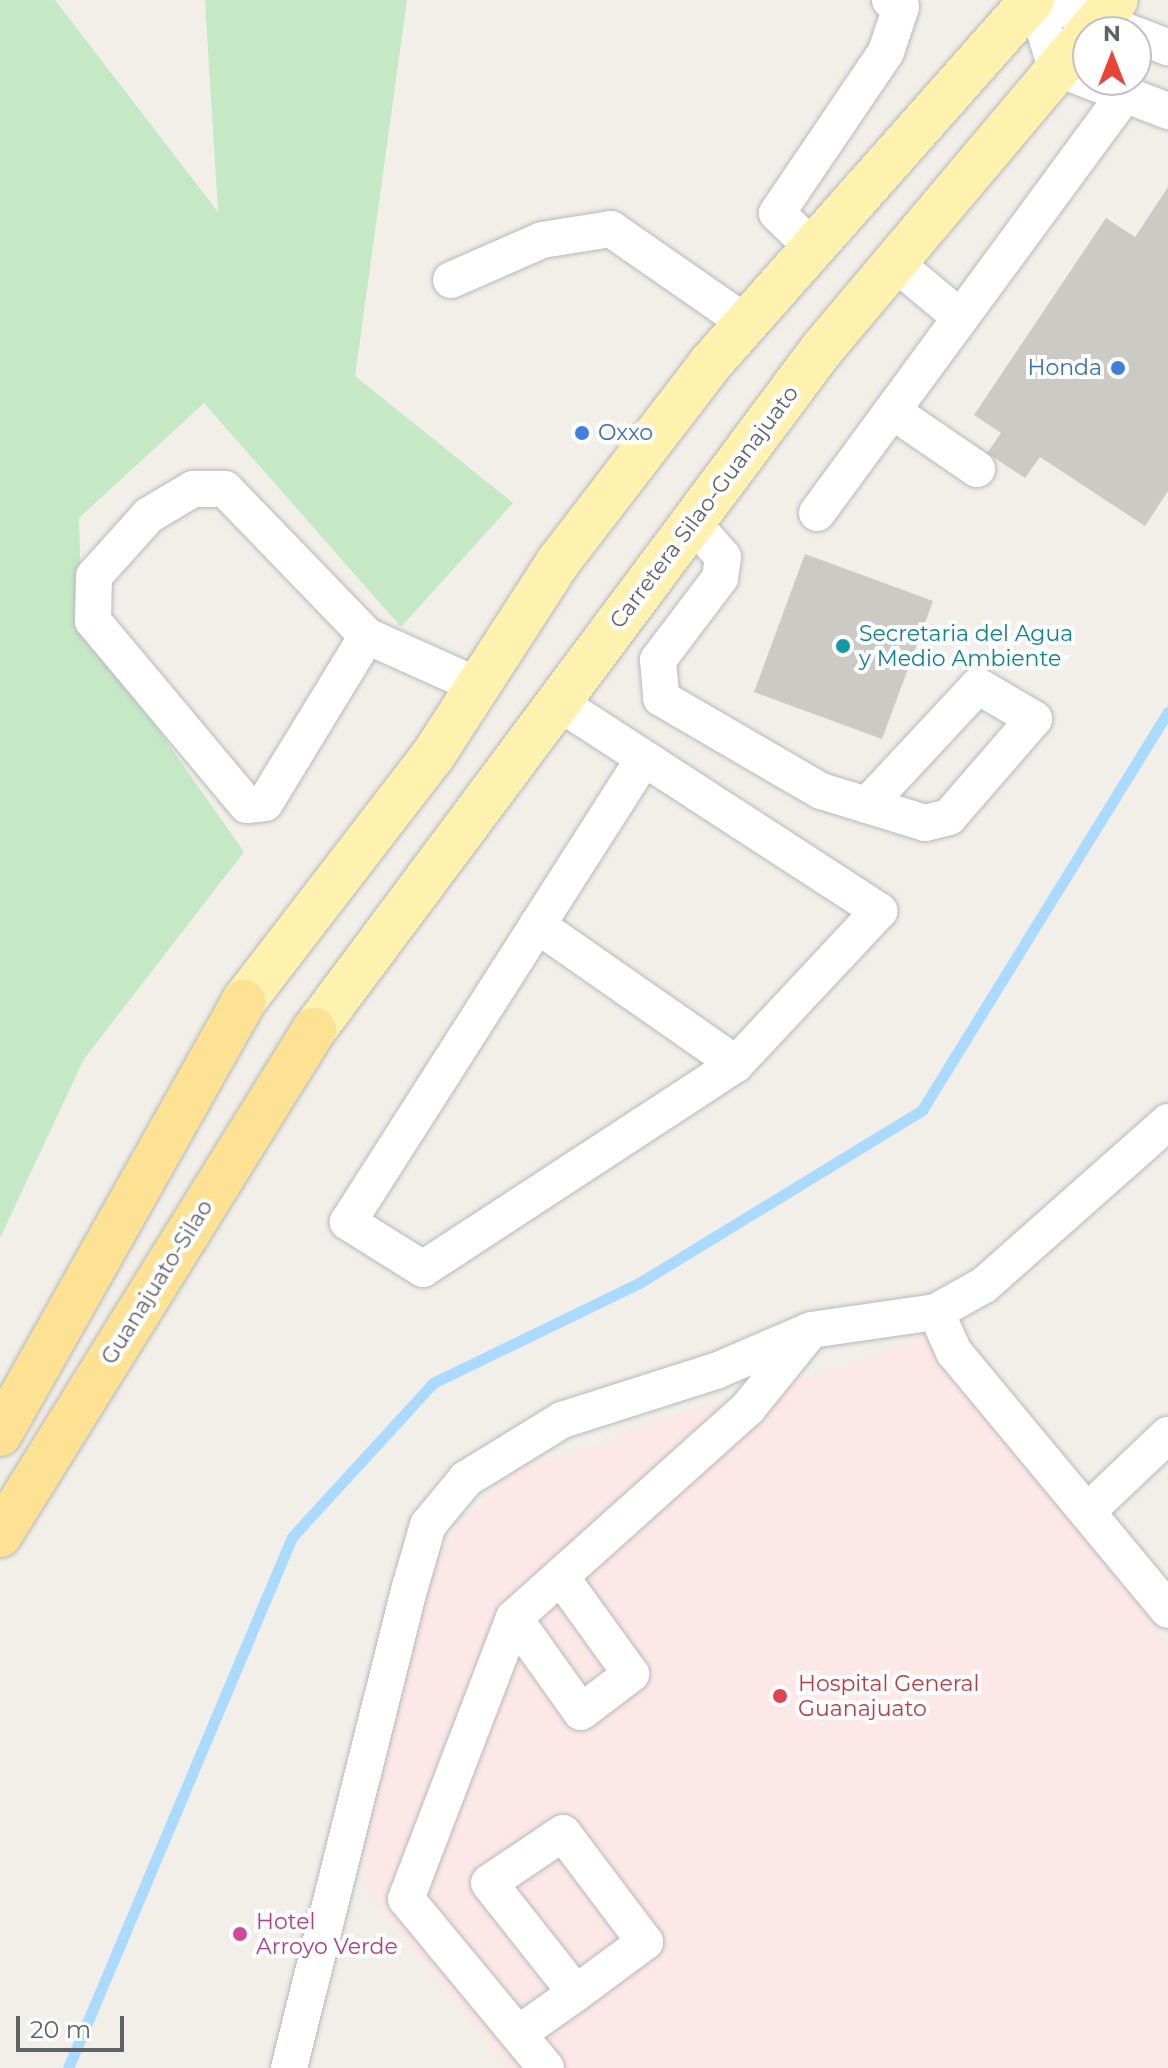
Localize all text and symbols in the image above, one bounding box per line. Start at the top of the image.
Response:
north arrow [1072,16,1152,96]
text: N [1103,20,1121,47]
place label: Honda [1028,355,1102,381]
marker: Honda [1109,359,1127,377]
street label: Carretera Silao-Guanajuato [604,380,804,634]
place label: Oxxo [598,420,653,446]
marker: Oxxo [573,424,591,442]
place label: Secretaria del Agua y Medio Ambiente [859,620,1073,672]
marker: Secretaria del Agua y Medio Ambiente [834,637,852,655]
street label: Guanajuato-Silao [96,1195,218,1369]
place label: Hospital General Guanajuato [798,1670,979,1722]
marker: Hospital General Guanajuato [769,1685,791,1707]
place label: Hotel Arroyo Verde [256,1908,398,1960]
marker: Hotel Arroyo Verde [231,1925,249,1943]
scale bar [20,2000,128,2050]
text: 20 m [30,2015,91,2044]

